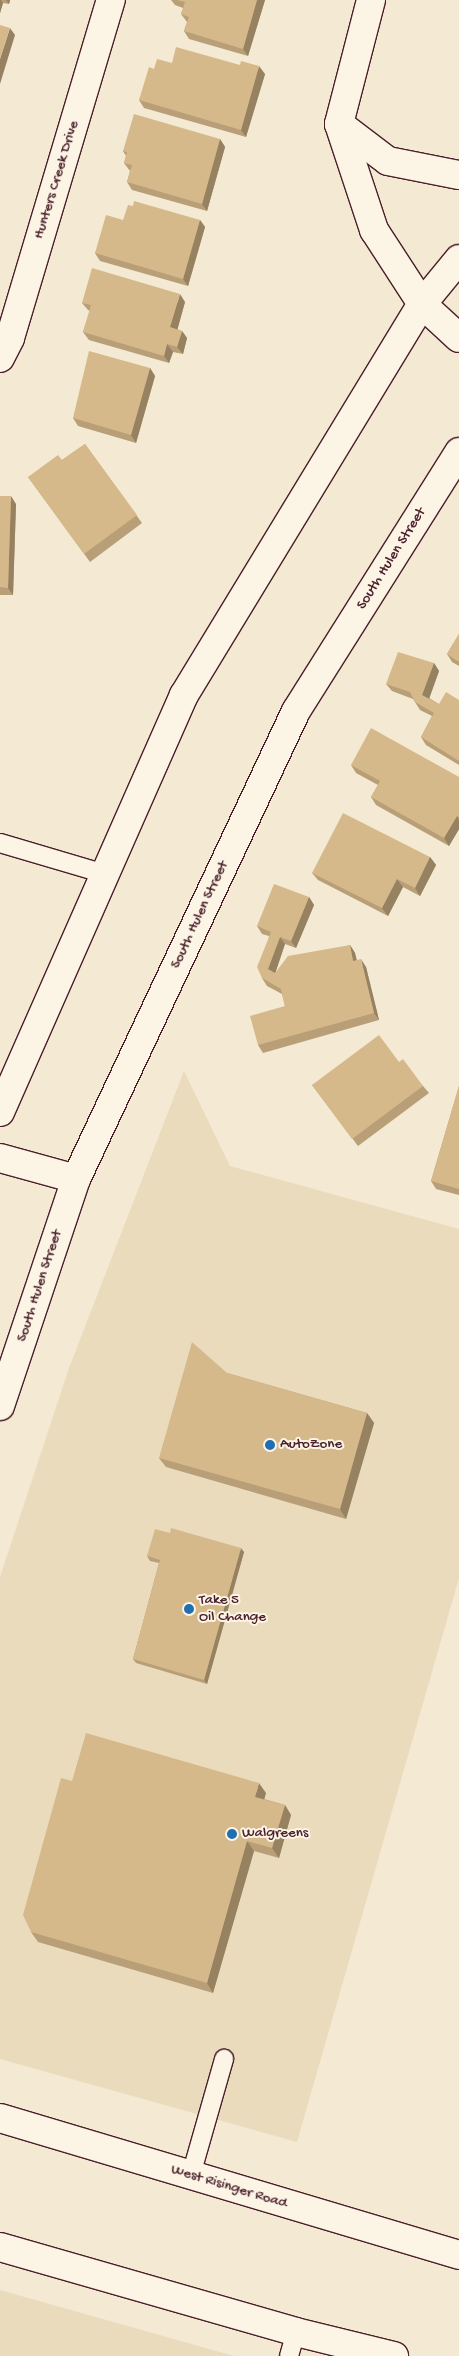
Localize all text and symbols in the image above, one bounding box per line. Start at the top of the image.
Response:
street label: Hunters Creek Drive [30,119,84,241]
street label: South Hulen Street [353,505,431,613]
street label: South Hulen Street [167,858,233,972]
street label: South Hulen Street [13,1228,67,1344]
place label: AutoZone [280,1436,342,1454]
marker: AutoZone [264,1439,276,1451]
place label: Take 5 Oil Change [199,1591,266,1626]
marker: Take 5 Oil Change [183,1603,195,1615]
place label: Walgreens [242,1825,308,1843]
marker: Walgreens [226,1828,238,1840]
street label: West Risinger Road [169,2161,289,2213]

